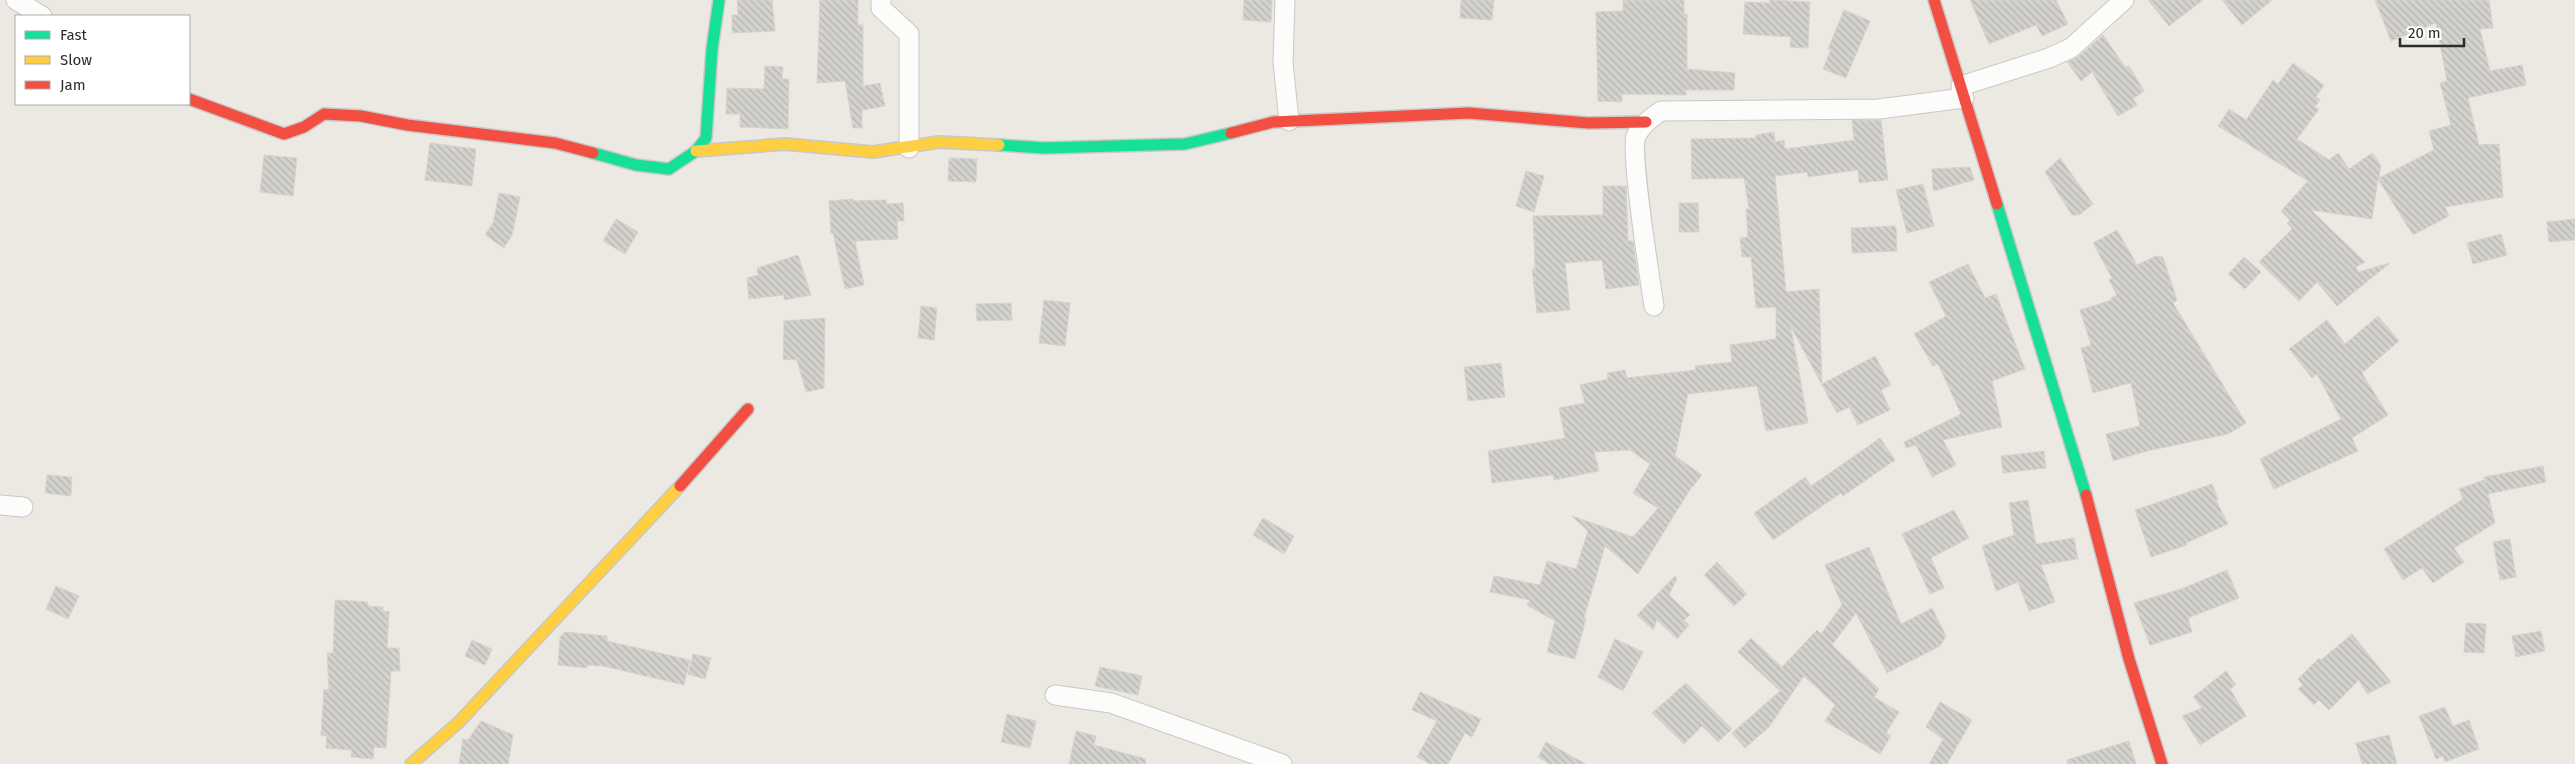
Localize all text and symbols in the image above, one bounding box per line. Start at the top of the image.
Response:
legend [15,15,190,105]
scale bar [2400,15,2464,47]
text: 20 m [2408,24,2441,42]
text: Fast [60,26,87,44]
text: Slow [60,51,92,69]
text: Jam [60,76,86,94]

